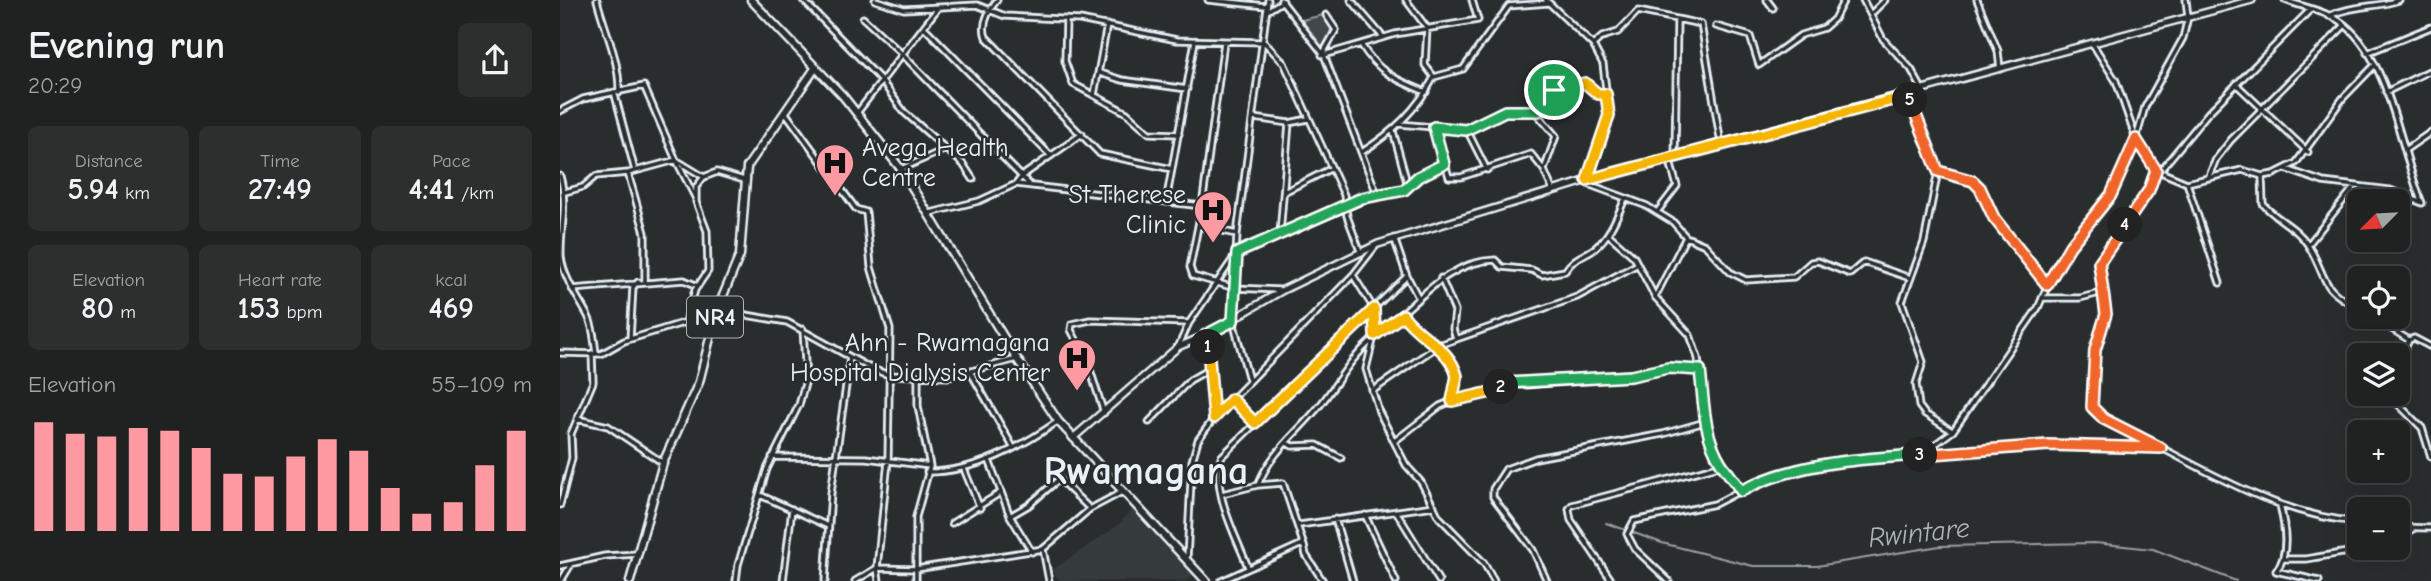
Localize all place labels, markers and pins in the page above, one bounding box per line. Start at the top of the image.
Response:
pin [1524,60,1584,120]
pin: 5 [1892,82,1928,118]
place label: Avega Health Centre [862,133,1009,193]
hospital icon: Avega Health Centre [814,142,856,197]
place label: St Therese Clinic [1068,180,1186,240]
hospital icon: St Therese Clinic [1192,189,1234,244]
pin: 4 [2108,208,2142,243]
place label: Ahn - Rwamagana Hospital Dialysis Center [790,328,1051,388]
pin: 1 [1190,330,1226,364]
hospital icon: Ahn - Rwamagana Hospital Dialysis Center [1056,337,1098,392]
pin: 2 [1483,370,1518,404]
pin: 3 [1902,438,1938,472]

